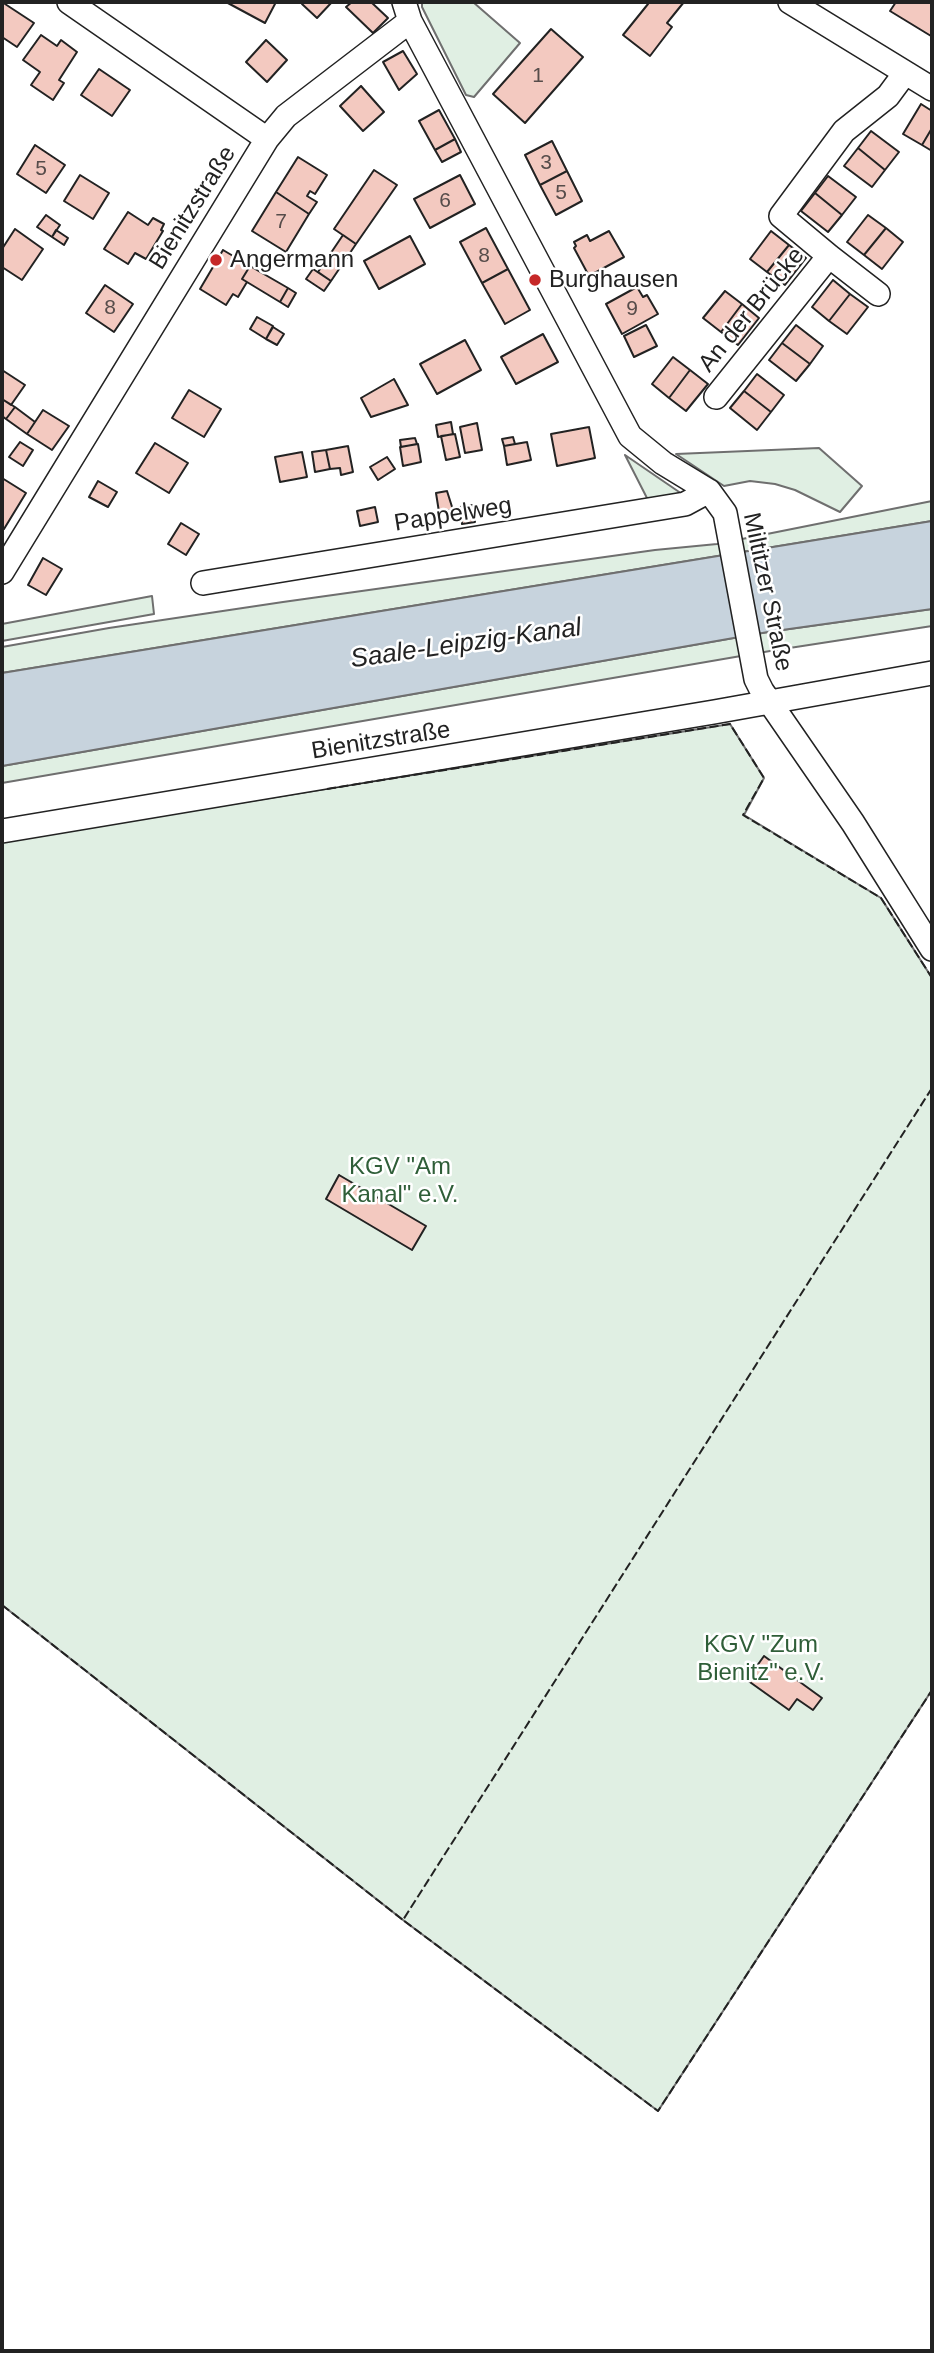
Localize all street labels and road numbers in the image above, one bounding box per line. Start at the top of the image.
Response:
street label: Bienitzstraße [144,141,242,275]
street label: An der Brücke [693,242,811,378]
street label: Pappelweg [392,491,514,539]
street label: Miltitzer Straße [736,510,798,674]
street label: Bienitzstraße [310,716,452,766]

